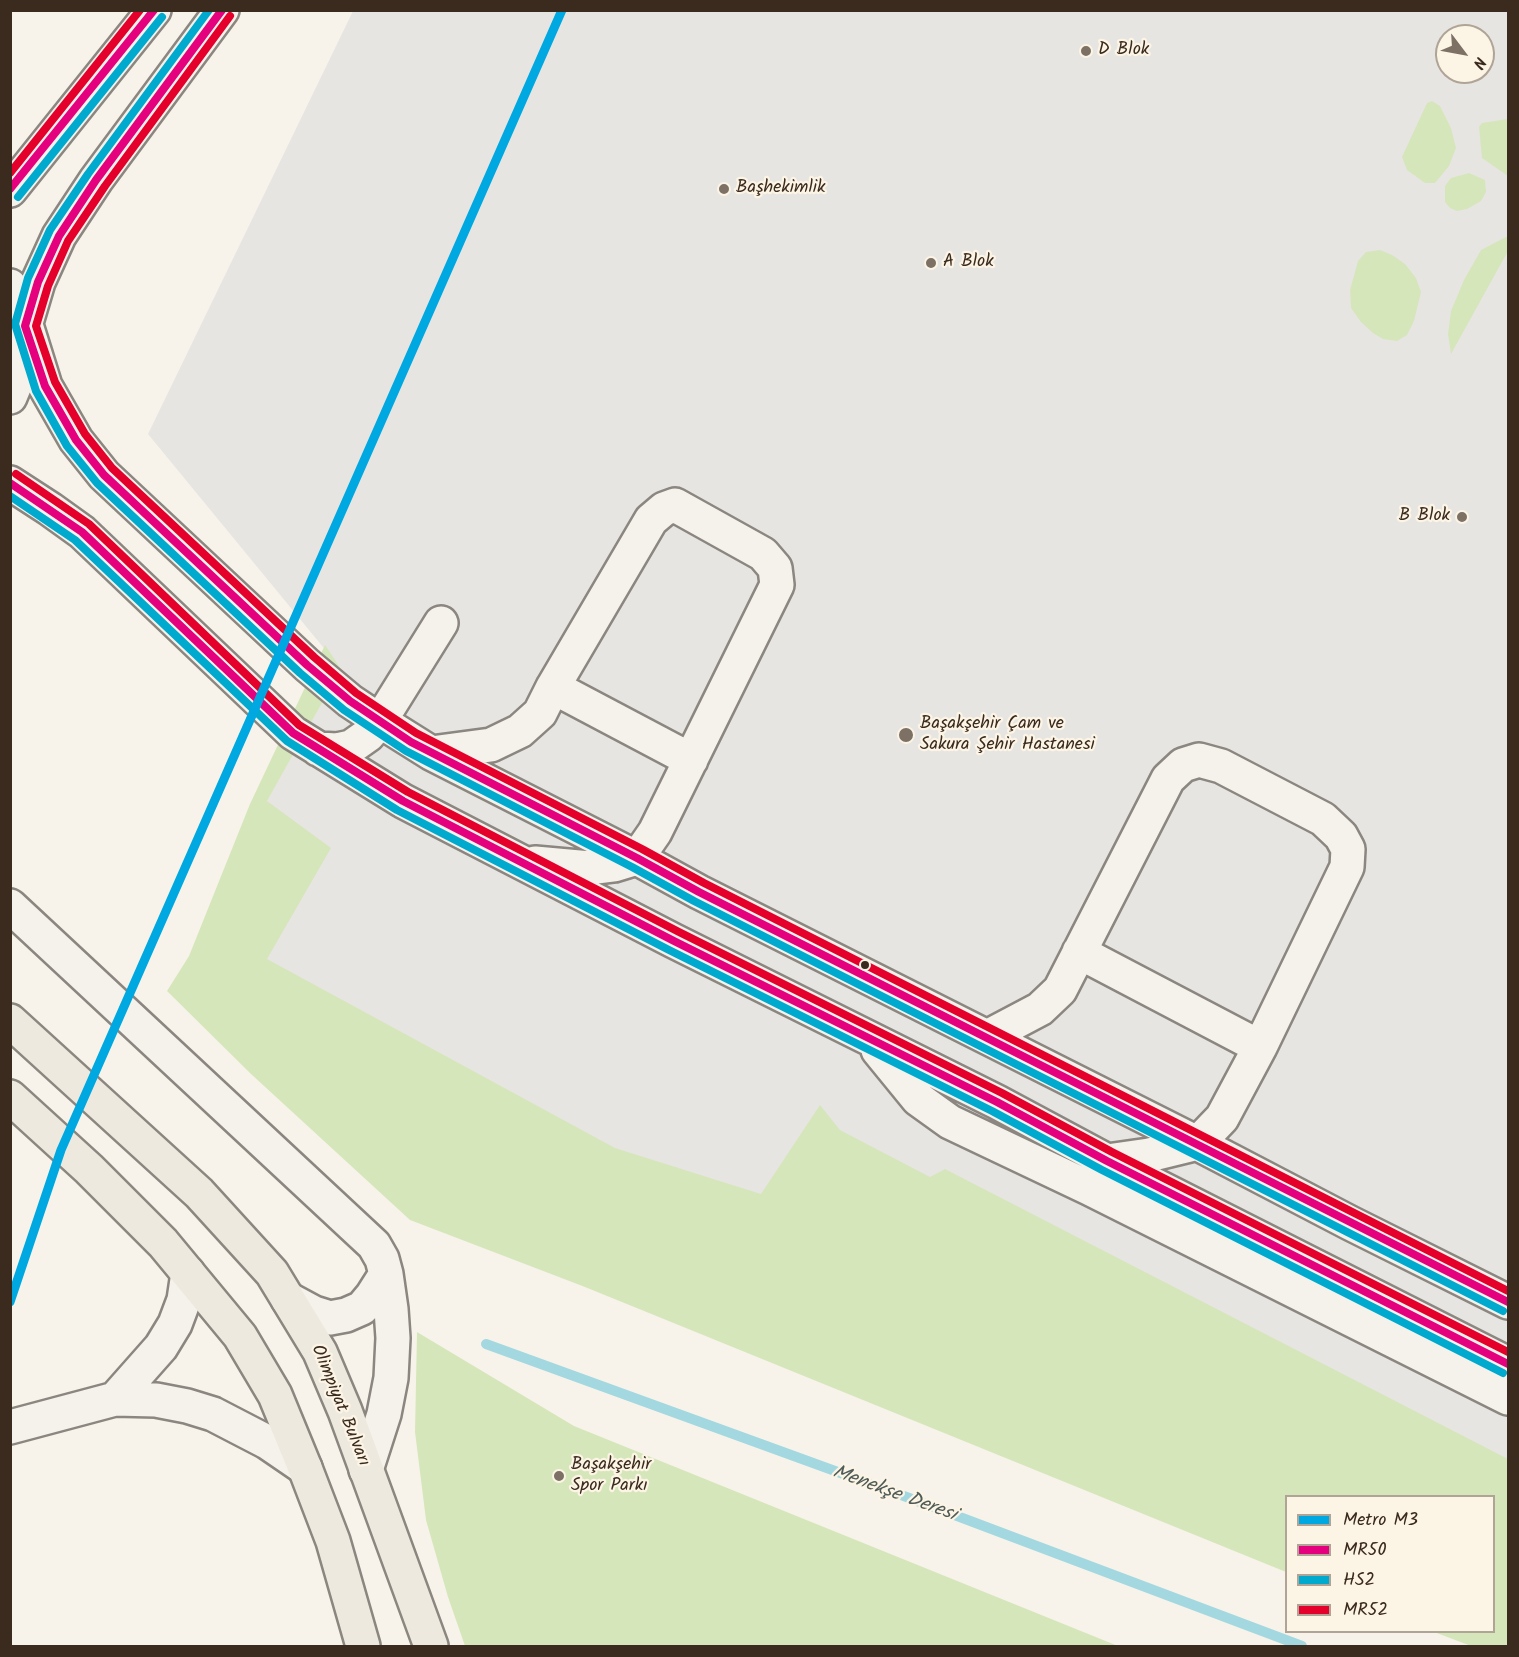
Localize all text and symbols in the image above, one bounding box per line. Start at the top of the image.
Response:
north arrow [1435,24,1495,84]
place label: D Blok [1098,40,1149,62]
marker: D Blok [1079,44,1093,58]
text: N [1466,52,1492,74]
place label: Başhekimlik [736,178,826,200]
marker: Başhekimlik [717,182,731,196]
place label: A Blok [943,252,994,274]
marker: A Blok [924,256,938,270]
place label: B Blok [1399,506,1450,528]
marker: B Blok [1455,510,1469,524]
place label: Başakşehir Çam ve Sakura Şehir Hastanesi [920,714,1095,756]
marker: Başakşehir Çam ve Sakura Şehir Hastanesi [897,726,915,744]
unlabelled marker [859,959,871,971]
street label: Olimpiyat Bulvarı [305,1342,373,1470]
place label: Başakşehir Spor Parkı [571,1455,651,1498]
water label: Menekşe Deresi [829,1461,959,1529]
marker: Başakşehir Spor Parkı [552,1469,566,1483]
legend [1285,1495,1495,1633]
text: Metro M3 [1343,1506,1418,1535]
text: MR50 [1343,1536,1386,1565]
text: HS2 [1343,1566,1375,1595]
text: MR52 [1343,1596,1388,1625]

